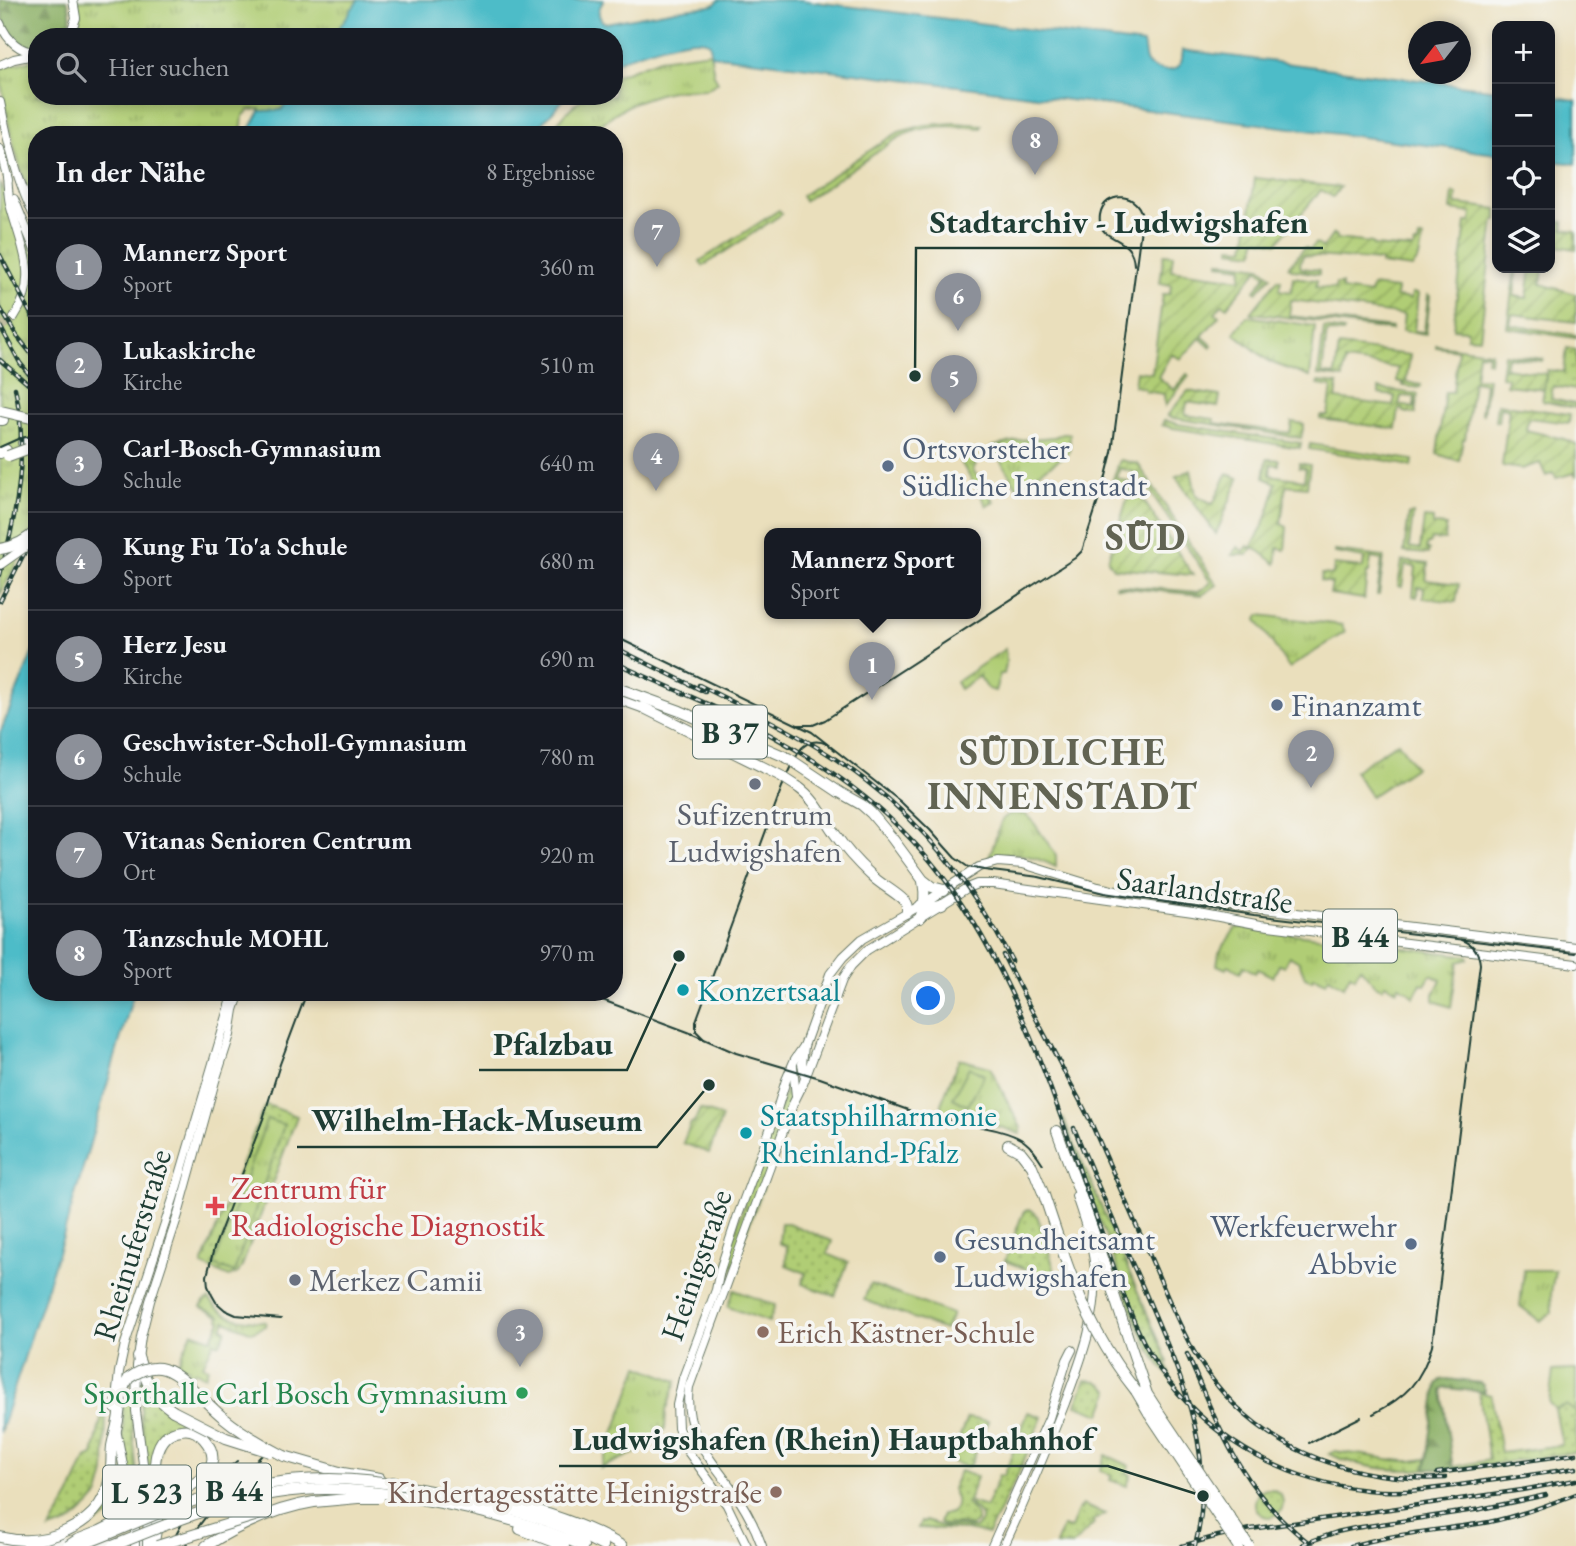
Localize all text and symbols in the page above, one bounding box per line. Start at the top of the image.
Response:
north arrow [1408,21,1471,84]
map controls [1492,21,1555,273]
button: + [1492,21,1555,84]
search box [28,28,623,105]
icon: search [52,48,90,86]
text: Hier suchen [108,50,229,84]
button: − [1492,84,1555,147]
pin: 8 [1012,117,1058,175]
button: locate [1492,147,1555,210]
text: In der Nähe [56,152,205,191]
text: 8 Ergebnisse [486,157,595,187]
callout: Stadtarchiv - Ludwigshafen [916,194,1323,248]
text: Stadtarchiv - Ludwigshafen [930,200,1309,243]
pin: 7 [634,209,680,267]
button: layers [1492,210,1555,273]
text: Mannerz Sport [123,235,287,269]
text: 1 [73,252,85,282]
text: 360 m [539,252,595,282]
text: Sport [123,269,172,299]
pin: 6 [935,273,981,331]
text: Lukaskirche [123,333,256,367]
text: 2 [73,350,85,380]
text: 510 m [539,350,595,380]
pin: 5 [931,355,977,413]
text: Kirche [123,367,182,397]
place label: Ortsvorsteher Südliche Innenstadt [902,427,1147,506]
text: Carl-Bosch-Gymnasium [123,431,381,465]
pin: 4 [633,433,679,491]
text: 3 [73,448,85,478]
text: 640 m [539,448,595,478]
marker: Ortsvorsteher Südliche Innenstadt [880,458,896,474]
text: Schule [123,465,182,495]
district label: SÜD [1105,512,1187,561]
popup [764,528,981,619]
text: Kung Fu To'a Schule [123,529,347,563]
text: Mannerz Sport [790,542,955,576]
text: 4 [73,546,85,576]
text: 680 m [539,546,595,576]
text: Sport [123,563,172,593]
text: Sport [790,576,839,606]
text: Herz Jesu [123,627,227,661]
pin: 1 [849,642,895,700]
text: 5 [73,644,85,674]
text: 690 m [539,644,595,674]
text: Kirche [123,661,182,691]
place label: Finanzamt [1291,684,1422,726]
marker: Finanzamt [1269,697,1285,713]
road number: B 37 [693,706,767,758]
text: Geschwister-Scholl-Gymnasium [123,725,467,759]
district label: SÜDLICHE INNENSTADT [927,727,1199,820]
pin: 2 [1288,730,1334,788]
text: 6 [73,742,85,772]
text: 780 m [539,742,595,772]
text: Schule [123,759,182,789]
marker: Sufizentrum Ludwigshafen [747,776,763,792]
place label: Sufizentrum Ludwigshafen [668,793,842,872]
text: Vitanas Senioren Centrum [123,823,412,857]
text: 7 [73,840,85,870]
text: 920 m [539,840,595,870]
text: Ort [123,857,155,887]
street label: Saarlandstraße [1114,857,1296,923]
road number: B 44 [1323,910,1397,962]
text: Tanzschule MOHL [123,921,328,955]
text: 8 [73,938,85,968]
text: 970 m [539,938,595,968]
text: Sport [123,955,172,985]
place label: Konzertsaal [697,969,841,1011]
your location [911,981,945,1015]
marker: Konzertsaal [675,982,691,998]
callout: Pfalzbau [479,1016,627,1070]
text: Pfalzbau [493,1022,613,1065]
callout: Wilhelm-Hack-Museum [297,1093,657,1147]
place label: Staatsphilharmonie Rheinland-Pfalz [760,1094,997,1173]
text: Wilhelm-Hack-Museum [311,1098,643,1141]
marker: Staatsphilharmonie Rheinland-Pfalz [738,1125,754,1141]
street label: Rheinuferstraße [83,1144,181,1346]
place label: Zentrum für Radiologische Diagnostik [231,1167,546,1246]
street label: Heinigstraße [651,1184,741,1346]
marker: Zentrum für Radiologische Diagnostik [205,1196,225,1216]
place label: Werkfeuerwehr Abbvie [1210,1205,1397,1284]
place label: Gesundheitsamt Ludwigshafen [954,1218,1155,1297]
marker: Werkfeuerwehr Abbvie [1403,1236,1419,1252]
marker: Gesundheitsamt Ludwigshafen [932,1249,948,1265]
place label: Merkez Camii [309,1259,483,1301]
marker: Merkez Camii [287,1272,303,1288]
pin: 3 [497,1309,543,1367]
place label: Erich Kästner-Schule [777,1311,1035,1353]
marker: Erich Kästner-Schule [755,1324,771,1340]
place label: Sporthalle Carl Bosch Gymnasium [83,1372,508,1414]
marker: Sporthalle Carl Bosch Gymnasium [514,1385,530,1401]
callout: Ludwigshafen (Rhein) Hauptbahnhof [559,1412,1108,1466]
text: Ludwigshafen (Rhein) Hauptbahnhof [572,1417,1098,1460]
road number: B 44 [197,1464,271,1516]
road number: L 523 [103,1466,191,1518]
place label: Kindertagesstätte Heinigstraße [387,1471,762,1513]
marker: Kindertagesstätte Heinigstraße [768,1484,784,1500]

